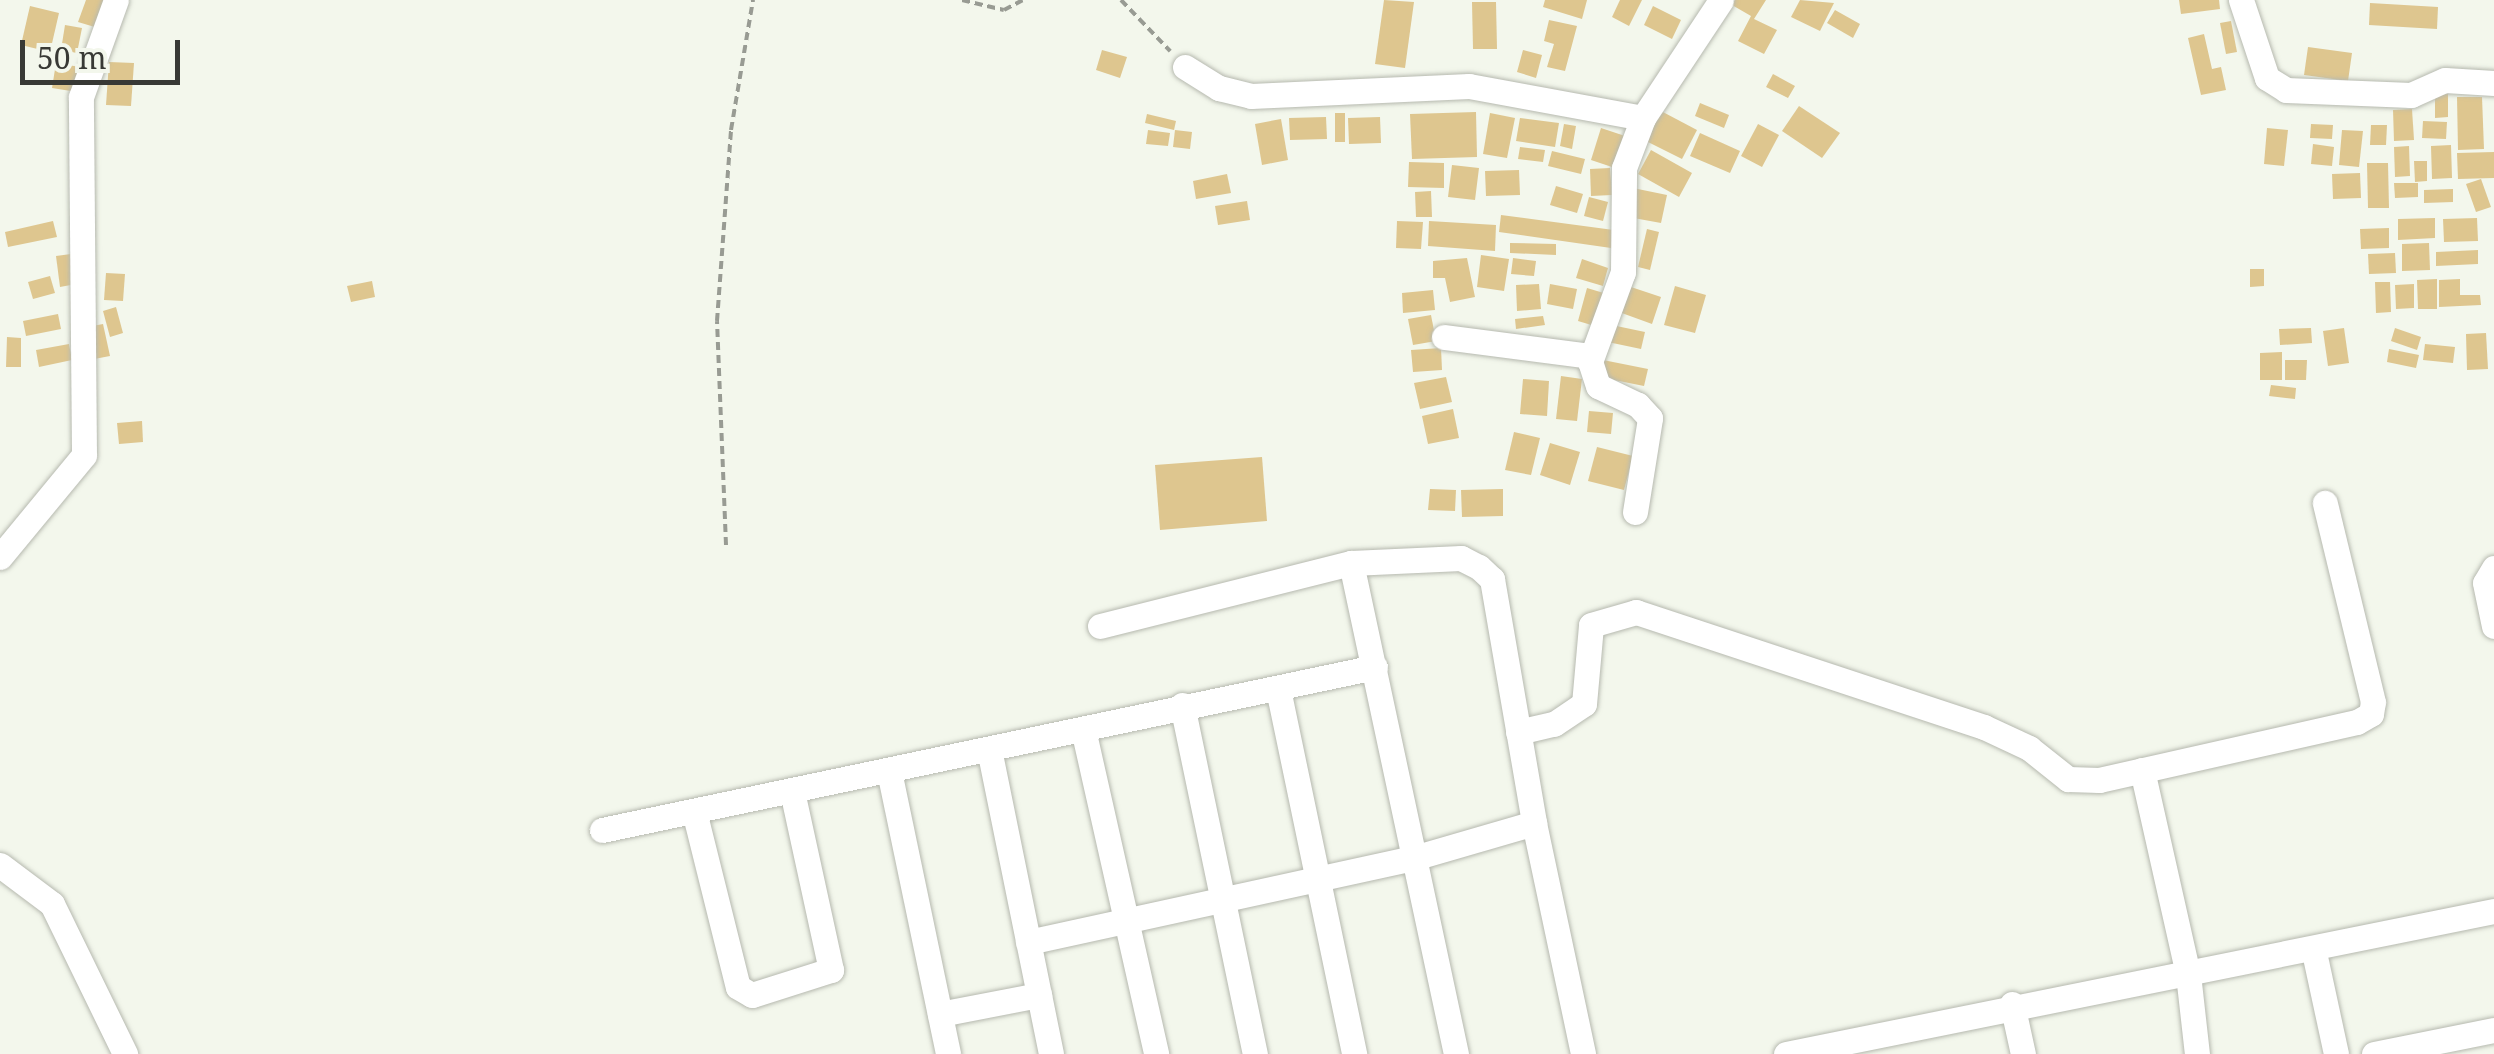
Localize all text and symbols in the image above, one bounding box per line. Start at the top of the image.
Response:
scale bar [25,20,185,82]
text: 50 m [37,37,107,78]

